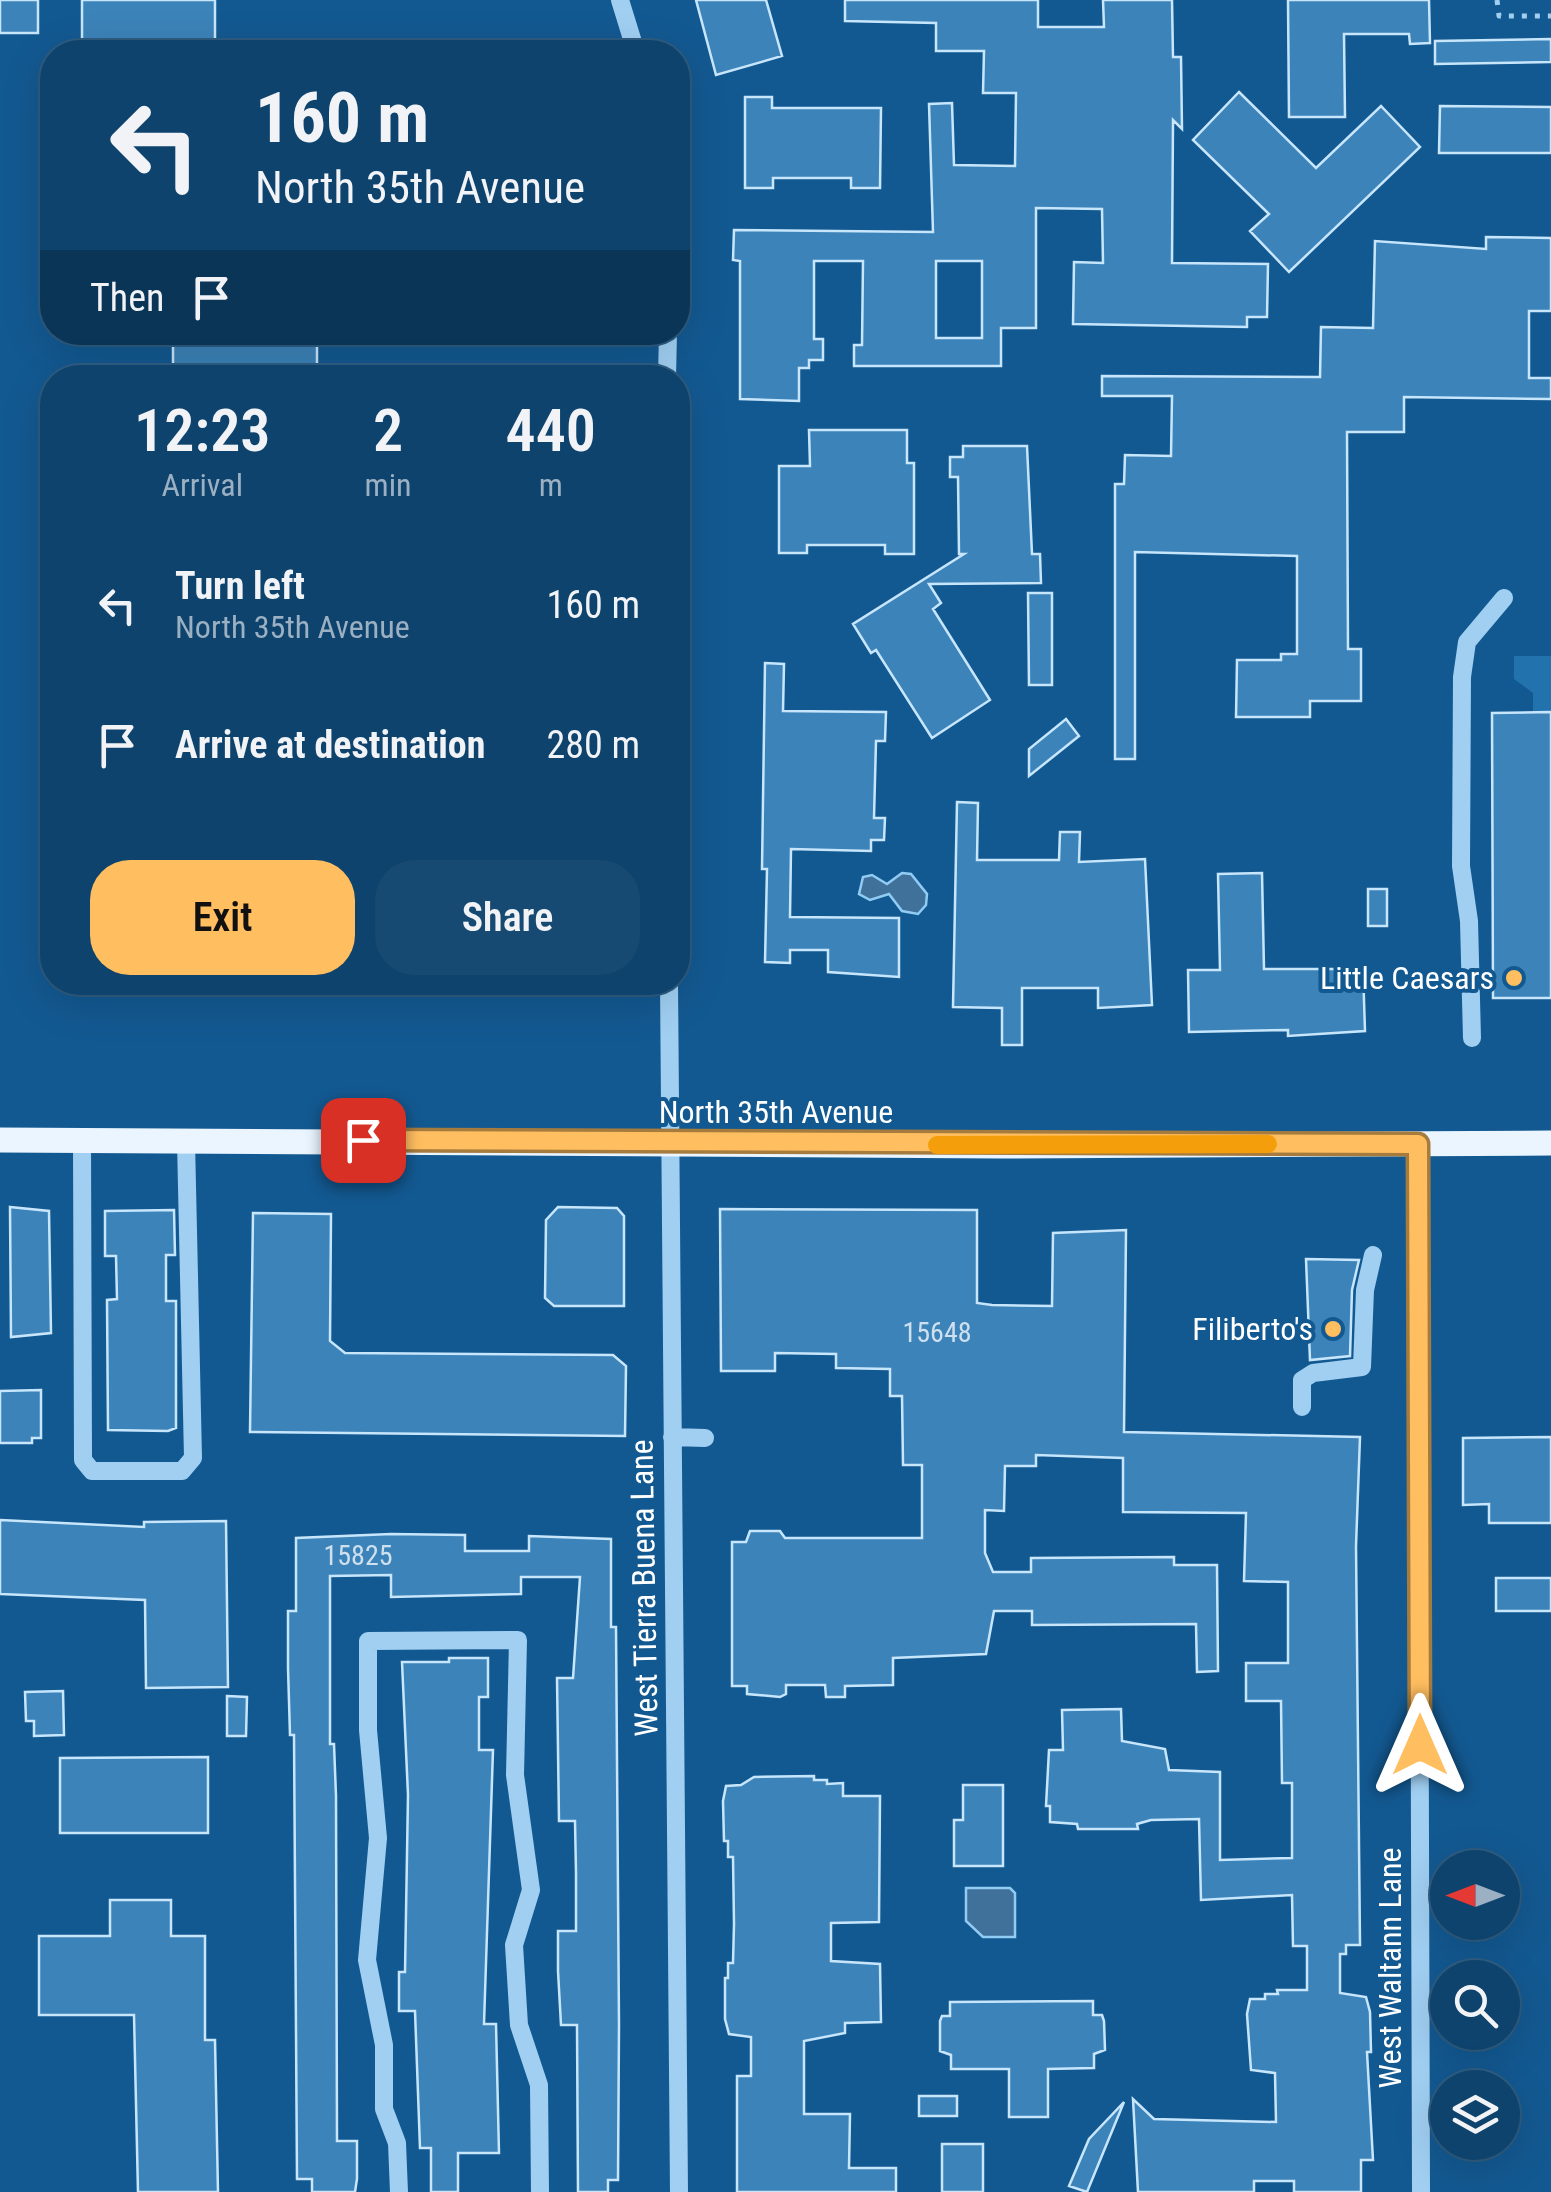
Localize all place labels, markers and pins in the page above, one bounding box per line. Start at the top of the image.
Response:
place label: Little Caesars [1320,959,1494,997]
marker: Little Caesars [1503,967,1525,989]
pin [321,1098,406,1183]
place label: Filiberto's [1192,1310,1313,1348]
marker: Filiberto's [1322,1318,1344,1340]

